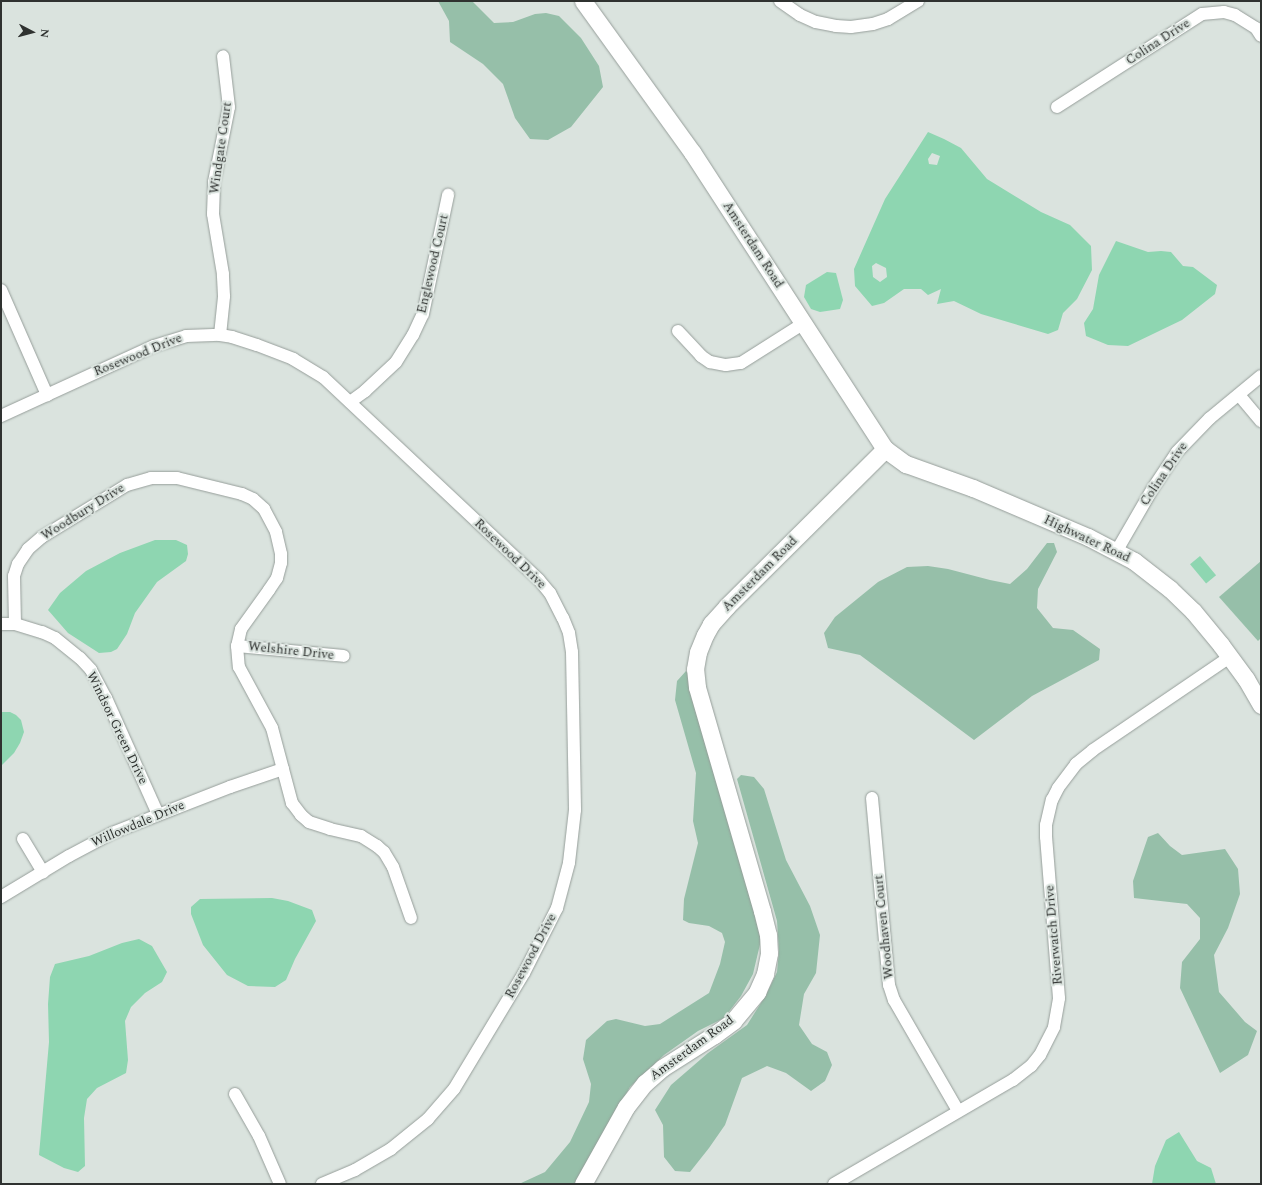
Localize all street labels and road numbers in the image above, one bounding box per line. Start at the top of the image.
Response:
street label: Colina Drive [1123,15,1193,69]
street label: Windgate Court [207,101,235,195]
street label: Amsterdam Road [719,199,787,291]
street label: Englewood Court [414,213,452,315]
street label: Rosewood Drive [92,330,184,380]
street label: Colina Drive [1137,439,1191,509]
street label: Woodbury Drive [39,480,127,544]
street label: Highwater Road [1041,512,1133,566]
street label: Rosewood Drive [471,516,549,592]
street label: Amsterdam Road [719,533,801,615]
street label: Welshire Drive [247,639,335,663]
street label: Windsor Green Drive [83,669,151,787]
street label: Willowdale Drive [89,797,187,851]
street label: Woodhaven Court [871,874,897,980]
street label: Riverwatch Drive [1042,885,1066,985]
street label: Rosewood Drive [502,911,560,1001]
street label: Amsterdam Road [647,1012,737,1084]

